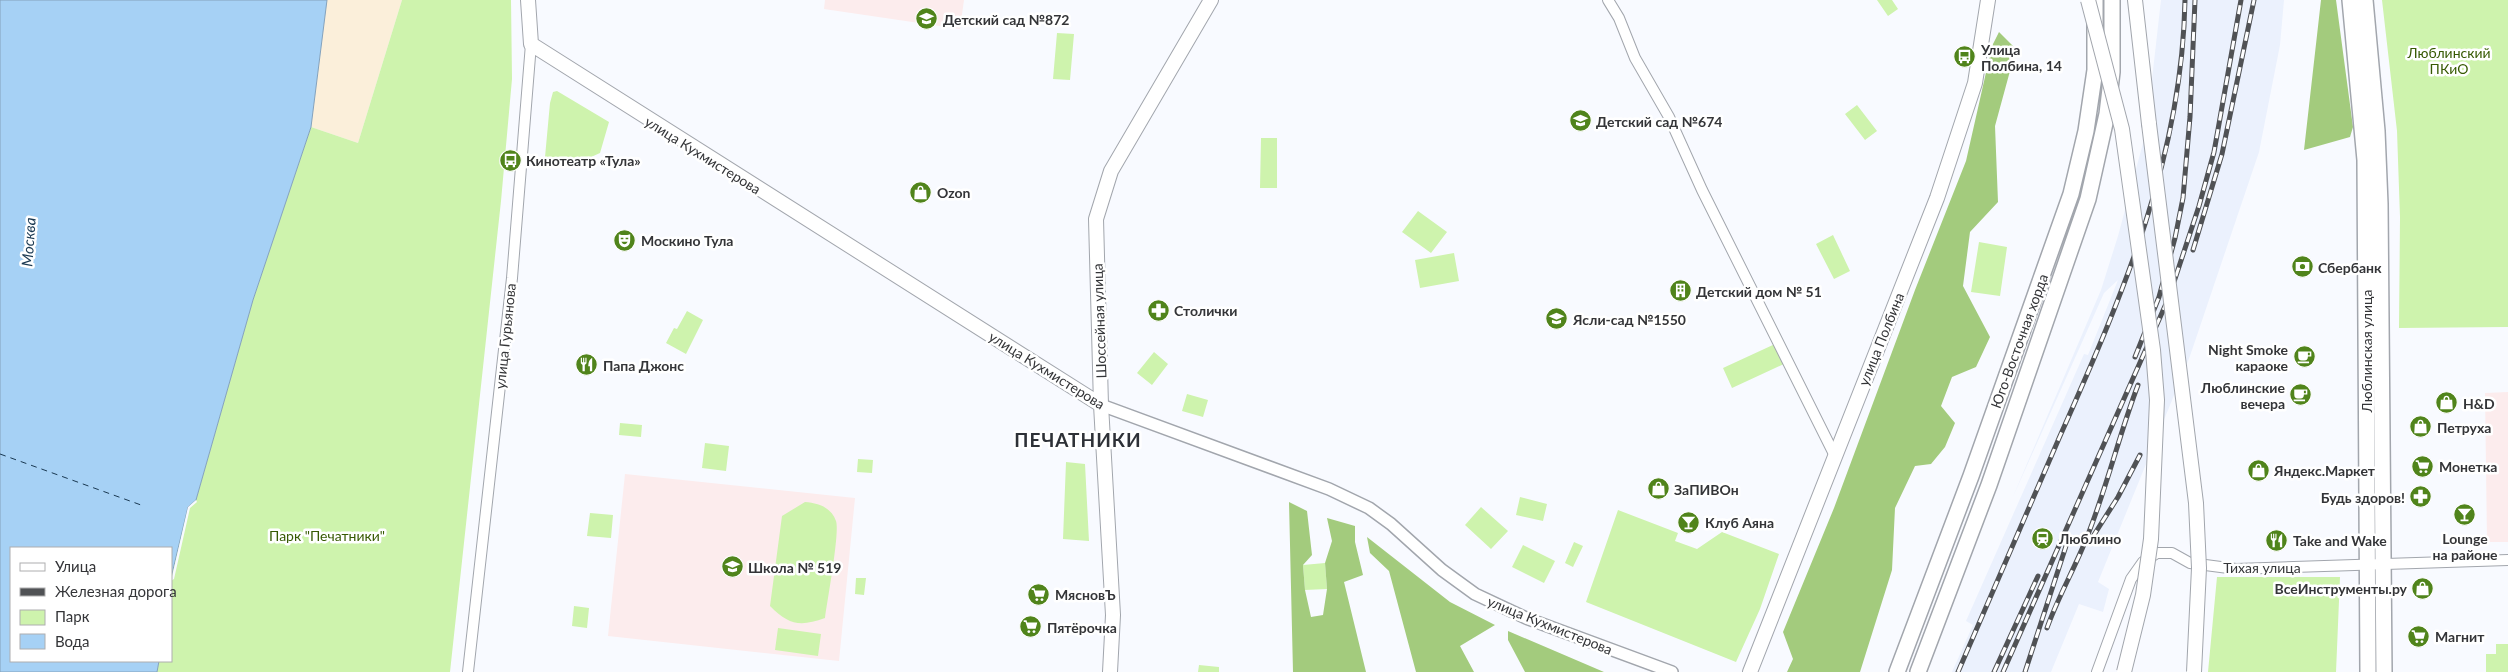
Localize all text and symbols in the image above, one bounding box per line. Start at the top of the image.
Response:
school or university icon: Детский сад №872 [915,7,939,31]
place label: Детский сад №872 [943,11,1069,28]
place label: Улица Полбина, 14 [1980,41,2062,74]
park label: Люблинский ПКиО [2406,44,2491,77]
bus stop icon: Улица Полбина, 14 [1953,45,1977,69]
school or university icon: Детский сад №674 [1568,109,1592,133]
street label: улица Кухмистерова [642,113,764,198]
place label: Детский сад №674 [1596,113,1722,130]
bus stop icon: Кинотеатр «Тула» [498,148,522,172]
place label: Кинотеатр «Тула» [526,152,641,169]
shop icon: Ozon [909,180,933,204]
place label: Ozon [937,184,971,201]
water label: Москва [17,217,39,267]
theatre icon: Москино Тула [613,228,637,252]
place label: Москино Тула [641,232,733,249]
bank icon: Сбербанк [2290,255,2314,279]
place label: Сбербанк [2318,259,2382,276]
street label: Шоссейная улица [1088,263,1110,379]
street label: Юго-Восточная хорда [1987,271,2051,410]
building icon: Детский дом № 51 [1668,279,1692,303]
street label: улица Гурьянова [491,282,519,390]
place label: Детский дом № 51 [1696,283,1822,300]
street label: улица Полбина [1855,290,1907,388]
street label: Люблинская улица [2358,290,2375,413]
pharmacy icon: Столички [1146,298,1170,322]
place label: Столички [1174,302,1237,319]
school or university icon: Ясли-сад №1550 [1545,307,1569,331]
place label: Ясли-сад №1550 [1572,311,1686,328]
street label: улица Кухмистерова [986,328,1108,413]
place label: Night Smoke караоке [2208,341,2289,374]
cafe icon: Night Smoke караоке [2292,345,2316,369]
restaurant icon: Папа Джонс [575,353,599,377]
place label: Папа Джонс [603,357,684,374]
place label: Люблинские вечера [2200,379,2286,412]
cafe icon: Люблинские вечера [2289,383,2313,407]
shop icon: H&D [2435,391,2459,415]
place label: H&D [2463,395,2495,412]
shop icon: Петруха [2409,415,2433,439]
place label: Петруха [2437,419,2491,436]
district label: ПЕЧАТНИКИ [1014,428,1142,451]
supermarket icon: Монетка [2411,454,2435,478]
shop icon: Яндекс.Маркет [2246,458,2270,482]
place label: Монетка [2439,458,2497,475]
place label: Яндекс.Маркет [2273,462,2376,479]
shop icon: ЗаПИВОн [1646,477,1670,501]
place label: ЗаПИВОн [1674,481,1739,498]
pharmacy icon: Будь здоров! [2409,485,2433,509]
place label: Будь здоров! [2321,489,2405,506]
bar icon: Lounge на районе [2453,503,2477,527]
bar icon: Клуб Аяна [1677,510,1701,534]
place label: Клуб Аяна [1705,514,1774,531]
station icon: Люблино [2031,526,2055,550]
park label: Парк "Печатники" [269,527,385,544]
restaurant icon: Take and Wake [2265,528,2289,552]
place label: Люблино [2058,530,2121,547]
place label: Lounge на районе [2432,530,2498,563]
place label: Take and Wake [2293,532,2387,549]
legend [10,547,172,662]
school or university icon: Школа № 519 [720,555,744,579]
text: Улица [55,557,96,575]
place label: Школа № 519 [748,559,841,576]
street label: Тихая улица [2223,559,2301,576]
shop icon: ВсеИнструменты.ру [2411,576,2435,600]
place label: ВсеИнструменты.ру [2275,580,2408,597]
text: Железная дорога [55,582,177,600]
supermarket icon: МясновЪ [1027,582,1051,606]
place label: МясновЪ [1055,586,1116,603]
street label: улица Кухмистерова [1485,592,1615,658]
text: Парк [55,607,90,625]
supermarket icon: Пятёрочка [1019,615,1043,639]
place label: Пятёрочка [1047,619,1117,636]
supermarket icon: Магнит [2407,624,2431,648]
place label: Магнит [2435,628,2485,645]
text: Вода [55,632,90,650]

